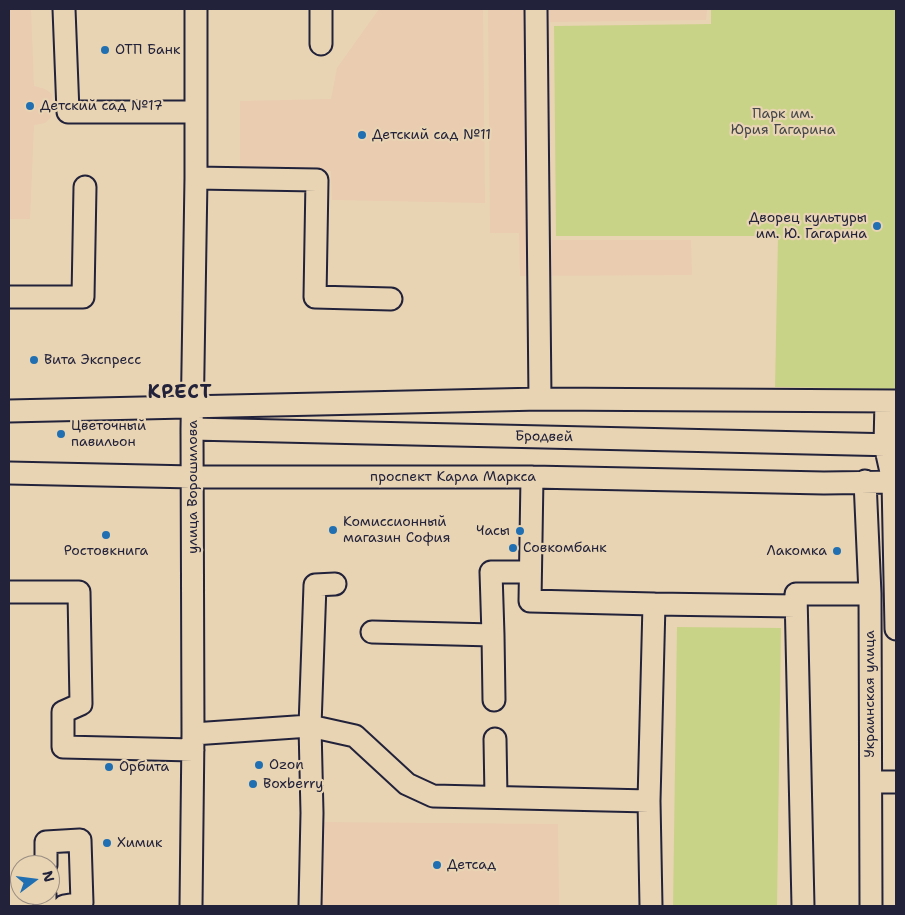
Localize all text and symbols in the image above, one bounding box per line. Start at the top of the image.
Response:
place label: ОТП Банк [115,42,180,58]
marker: ОТП Банк [99,44,111,56]
place label: Детский сад №17 [40,98,163,114]
marker: Детский сад №17 [24,100,36,112]
park label: Парк им. Юрия Гагарина [731,106,835,138]
place label: Детский сад №11 [372,127,491,143]
marker: Детский сад №11 [356,129,368,141]
place label: Дворец культуры им. Ю. Гагарина [749,210,867,242]
marker: Дворец культуры им. Ю. Гагарина [871,220,883,232]
place label: Вита Экспресс [44,352,141,368]
marker: Вита Экспресс [28,354,40,366]
district label: КРЕСТ [147,382,213,404]
place label: Цветочный павильон [71,418,146,451]
street label: улица Ворошилова [185,420,201,554]
marker: Цветочный павильон [55,428,67,440]
street label: Бродвей [515,428,573,446]
street label: проспект Карла Маркса [370,469,536,485]
place label: Комиссионный магазин София [343,514,450,546]
place label: Часы [476,523,510,539]
marker: Комиссионный магазин София [327,524,339,536]
marker: Часы [514,525,526,537]
marker: Ростовкнига [100,529,112,541]
place label: Совкомбанк [523,540,607,556]
marker: Совкомбанк [507,542,519,554]
place label: Ростовкнига [64,543,148,559]
place label: Лакомка [767,543,827,559]
marker: Лакомка [831,545,843,557]
street label: Украинская улица [862,630,878,758]
place label: Ozon [269,757,304,773]
place label: Орбита [119,759,169,775]
marker: Ozon [253,759,265,771]
marker: Орбита [103,761,115,773]
place label: Boxberry [263,776,323,792]
marker: Boxberry [247,778,259,790]
place label: Химик [117,835,162,851]
marker: Химик [101,837,113,849]
north arrow [10,855,60,905]
place label: Детсад [447,857,496,873]
marker: Детсад [431,859,443,871]
text: N [38,869,59,884]

